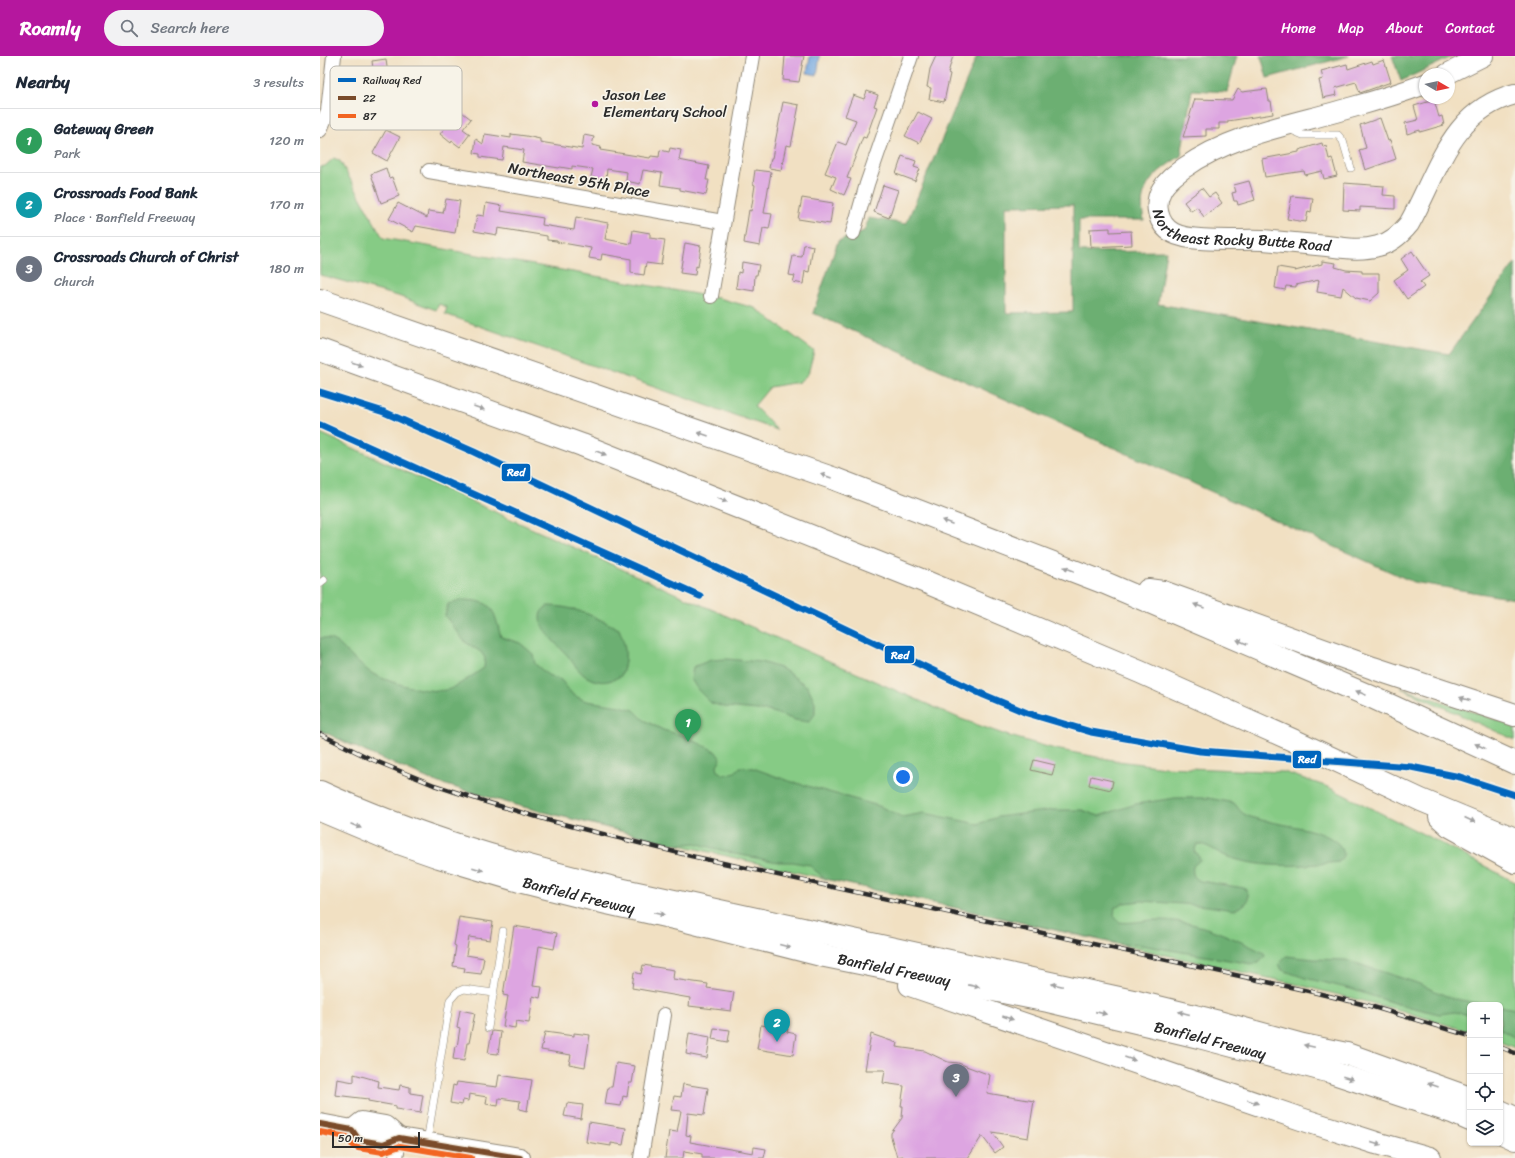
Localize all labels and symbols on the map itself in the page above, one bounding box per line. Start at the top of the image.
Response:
legend [330,66,462,130]
north arrow [1419,68,1455,104]
text: Railway Red [363,71,422,90]
place label: Jason Lee Elementary School [602,82,728,125]
text: 22 [363,89,376,108]
marker: Jason Lee Elementary School [590,99,600,109]
text: 87 [363,107,377,126]
street label: Northeast 95th Place [506,155,652,205]
street label: Northeast Rocky Butte Road [1145,206,1333,259]
one-way arrow [351,361,363,367]
one-way arrow [473,405,485,411]
one-way arrow [697,430,709,436]
one-way arrow [595,450,606,456]
line badge: Red [501,463,531,482]
text: Red [506,463,526,482]
one-way arrow [820,473,832,479]
one-way arrow [716,498,728,504]
one-way arrow [941,519,953,525]
one-way arrow [1062,566,1074,572]
one-way arrow [1193,602,1205,608]
one-way arrow [1235,638,1247,644]
line badge: Red [884,645,915,664]
text: Red [890,646,910,665]
one-way arrow [1355,689,1367,695]
one-way arrow [1458,695,1470,701]
pin: 1 [675,709,701,742]
one-way arrow [1474,743,1485,749]
line badge: Red [1292,750,1322,769]
text: Red [1297,750,1317,769]
your location [893,767,913,787]
one-way arrow [1464,816,1476,823]
one-way arrow [350,823,361,829]
one-way arrow [473,866,485,872]
street label: Banfield Freeway [520,869,638,922]
one-way arrow [653,912,665,918]
one-way arrow [779,943,791,949]
street label: Banfield Freeway [835,946,953,994]
one-way arrow [1051,981,1063,987]
one-way arrow [967,983,980,989]
pin: 2 [764,1009,790,1042]
one-way arrow [1177,1010,1189,1016]
one-way arrow [1094,1011,1107,1017]
street label: Banfield Freeway [1151,1014,1269,1067]
one-way arrow [1003,1016,1015,1022]
one-way arrow [1303,1043,1315,1049]
one-way arrow [1124,1057,1136,1063]
pin: 3 [943,1064,969,1097]
one-way arrow [1343,1075,1355,1081]
one-way arrow [1427,1081,1439,1087]
one-way arrow [1247,1099,1259,1105]
scale bar [332,1130,420,1149]
one-way arrow [1370,1140,1382,1146]

